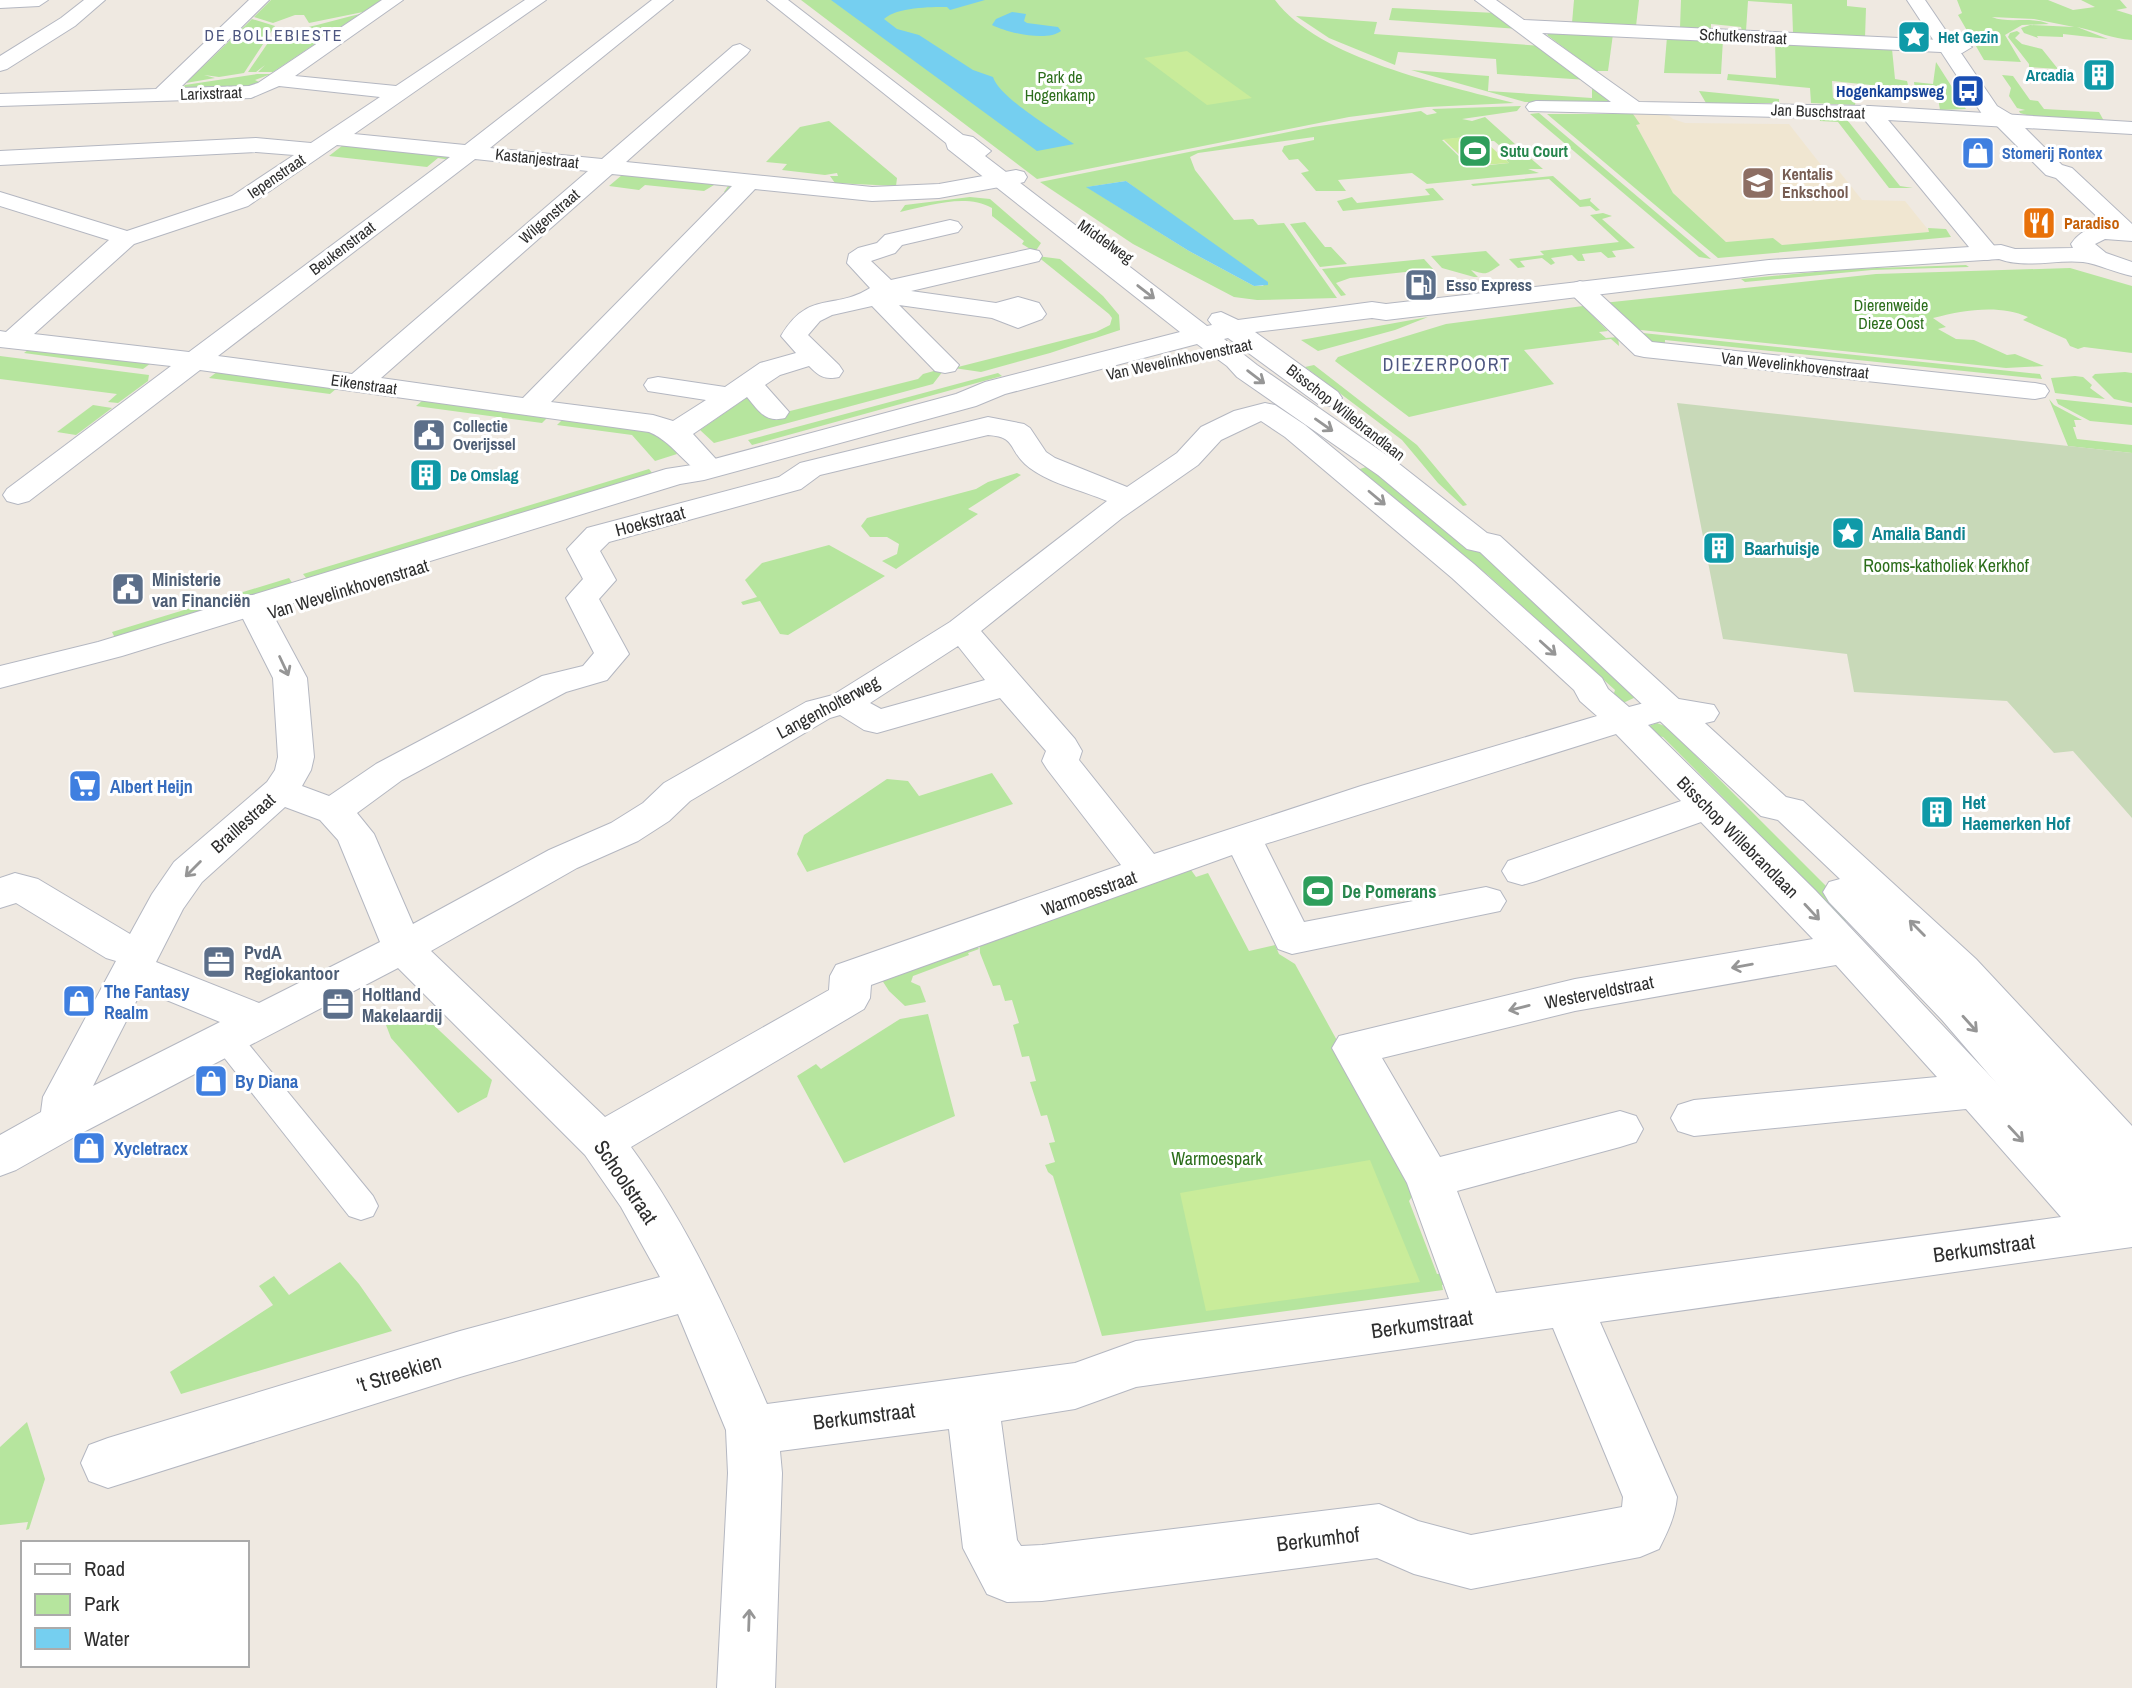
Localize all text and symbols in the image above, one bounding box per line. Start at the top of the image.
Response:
place icon: Het Gezin [1895,18,1933,56]
street label: Schutkenstraat [1699,23,1788,49]
district label: DE BOLLEBIESTE [205,24,343,46]
place label: Het Gezin [1938,26,1999,48]
building icon: Arcadia [2080,56,2118,94]
place label: Arcadia [2026,64,2075,86]
park label: Park de Hogenkamp [1025,66,1095,106]
bus stop icon: Hogenkampsweg [1949,72,1987,110]
place label: Hogenkampsweg [1836,80,1944,102]
street label: Larixstraat [180,81,243,105]
street label: Jan Buschstraat [1771,98,1866,124]
sports icon: Sutu Court [1456,132,1494,170]
shop icon: Stomerij Rontex [1959,134,1997,172]
place label: Sutu Court [1500,140,1568,162]
place label: Stomerij Rontex [2002,142,2103,164]
street label: Kastanjestraat [494,143,580,173]
street label: Iepenstraat [243,148,310,203]
place label: Kentalis Enkschool [1782,163,1848,203]
school or university icon: Kentalis Enkschool [1739,164,1777,202]
street label: Wilgenstraat [514,183,584,248]
restaurant icon: Paradiso [2020,204,2058,242]
place label: Paradiso [2064,212,2119,234]
street label: Middelweg [1074,214,1139,269]
street label: Beukenstraat [305,216,380,280]
fuel station icon: Esso Express [1402,266,1440,304]
place label: Esso Express [1446,274,1532,296]
one-way arrow [1136,285,1154,300]
park label: Dierenweide Dieze Oost [1854,294,1928,334]
street label: Van Wevelinkhovenstraat [1104,333,1254,385]
street label: Van Wevelinkhovenstraat [1720,346,1870,384]
district label: DIEZERPOORT [1383,352,1511,377]
street label: Bisschop Willebrandlaan [1282,359,1410,465]
street label: Eikenstraat [330,368,399,400]
one-way arrow [1246,369,1265,384]
place label: Collectie Overijssel [453,415,516,455]
public building icon: Collectie Overijssel [410,416,448,454]
one-way arrow [1314,418,1333,432]
building icon: De Omslag [407,456,445,494]
place label: De Omslag [450,464,519,486]
one-way arrow [1367,490,1385,506]
street label: Hoekstraat [612,500,688,542]
place icon: Amalia Bandi [1829,514,1867,552]
place label: Amalia Bandi [1872,521,1966,546]
building icon: Baarhuisje [1700,529,1738,567]
place label: Baarhuisje [1744,536,1819,561]
street label: Van Wevelinkhovenstraat [265,553,431,625]
park label: Rooms-katholiek Kerkhof [1863,553,2030,578]
place label: Ministerie van Financiën [152,567,250,613]
public building icon: Ministerie van Financiën [109,570,147,608]
one-way arrow [1539,639,1556,656]
one-way arrow [279,655,292,676]
street label: Langenholterweg [772,669,885,745]
supermarket icon: Albert Heijn [66,767,104,805]
street label: Bisschop Willebrandlaan [1671,770,1805,904]
place label: Albert Heijn [110,774,193,799]
street label: Braillestraat [205,787,281,859]
place label: Het Haemerken Hof [1962,790,2070,836]
building icon: Het Haemerken Hof [1918,793,1956,831]
one-way arrow [184,861,201,878]
street label: Warmoesstraat [1038,864,1140,922]
sports icon: De Pomerans [1299,872,1337,910]
place label: De Pomerans [1342,879,1436,904]
one-way arrow [1804,903,1821,920]
one-way arrow [1909,920,1926,937]
place label: PvdA Regiokantoor [244,940,339,986]
office icon: PvdA Regiokantoor [200,943,238,981]
one-way arrow [1731,960,1754,973]
street label: Westerveldstraat [1542,969,1656,1015]
place label: The Fantasy Realm [104,979,190,1025]
shop icon: The Fantasy Realm [60,982,98,1020]
place label: Holtland Makelaardij [362,982,442,1028]
office icon: Holtland Makelaardij [319,985,357,1023]
one-way arrow [1508,1002,1531,1015]
one-way arrow [1962,1015,1979,1032]
shop icon: By Diana [192,1062,230,1100]
place label: By Diana [235,1069,299,1094]
one-way arrow [2008,1125,2024,1143]
shop icon: Xycletracx [70,1129,108,1167]
street label: Schoolstraat [587,1134,665,1230]
place label: Xycletracx [114,1136,189,1161]
park label: Warmoespark [1171,1146,1263,1171]
street label: Berkumstraat [1931,1226,2037,1269]
street label: Berkumstraat [1369,1302,1475,1345]
street label: 't Streekien [353,1346,445,1400]
street label: Berkumstraat [811,1395,917,1437]
street label: Berkumhof [1275,1520,1361,1558]
legend [21,1541,248,1667]
text: Road [84,1554,125,1583]
text: Park [84,1589,120,1618]
one-way arrow [742,1609,755,1632]
text: Water [84,1624,130,1653]

